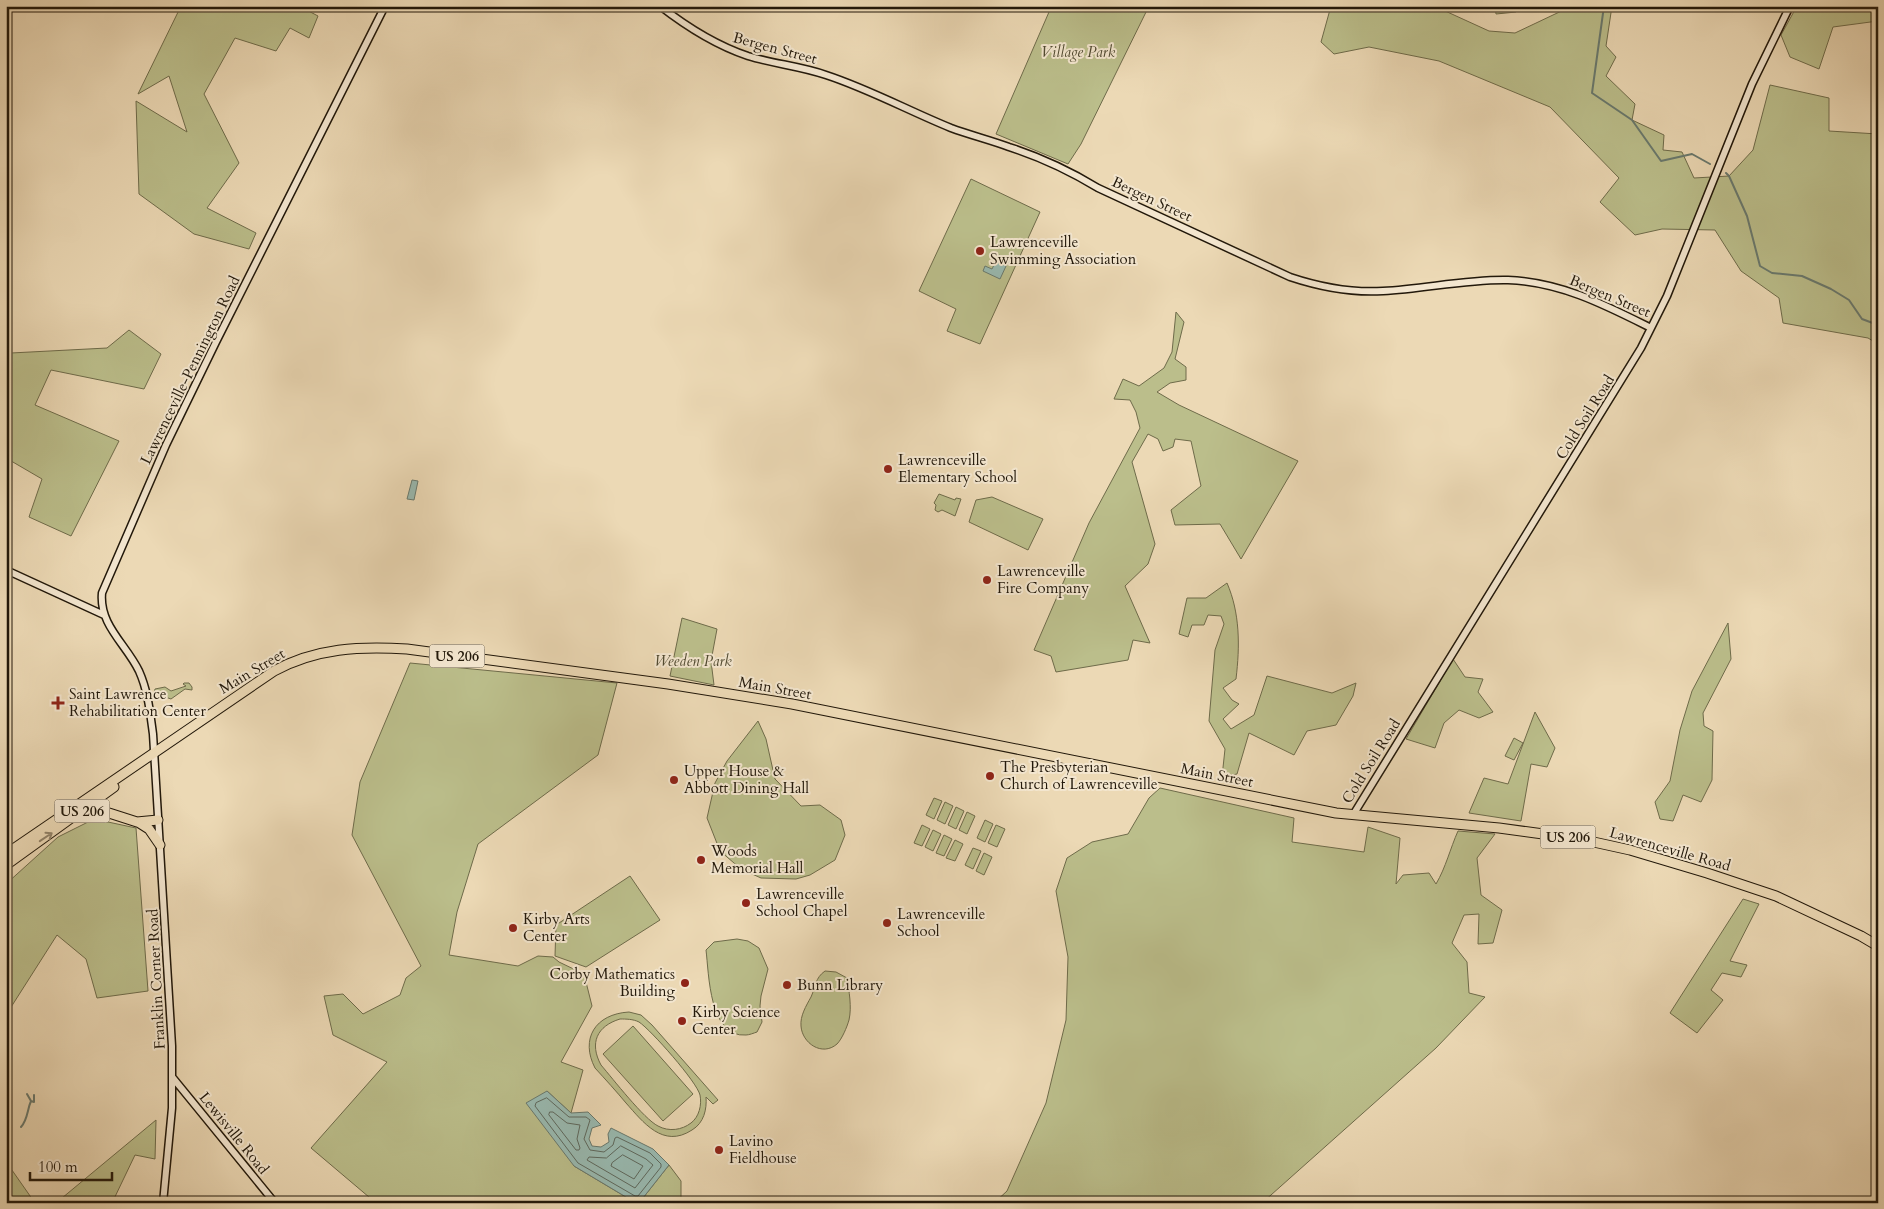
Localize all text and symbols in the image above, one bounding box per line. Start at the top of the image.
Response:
street label: Bergen Street [731,27,820,69]
park label: Village Park [1041,42,1116,62]
street label: Bergen Street [1109,172,1196,226]
place label: Lawrenceville Swimming Association [990,232,1137,269]
marker: Lawrenceville Swimming Association [974,245,986,257]
street label: Bergen Street [1566,270,1654,322]
street label: Lawrenceville-Pennington Road [136,272,244,468]
street label: Cold Soil Road [1551,371,1619,463]
place label: Lawrenceville Elementary School [898,450,1017,487]
marker: Lawrenceville Elementary School [882,463,894,475]
place label: Lawrenceville Fire Company [997,561,1089,598]
marker: Lawrenceville Fire Company [981,574,993,586]
street label: Main Street [215,643,289,698]
road number: US 206 [430,644,484,668]
park label: Weeden Park [654,651,732,671]
street label: Main Street [737,672,813,704]
place label: Saint Lawrence Rehabilitation Center [69,684,206,721]
marker: Saint Lawrence Rehabilitation Center [51,696,65,710]
street label: Cold Soil Road [1337,715,1405,807]
place label: The Presbyterian Church of Lawrenceville [1000,757,1158,794]
street label: Main Street [1179,758,1255,792]
place label: Upper House & Abbott Dining Hall [684,761,809,798]
marker: The Presbyterian Church of Lawrenceville [984,770,996,782]
marker: Upper House & Abbott Dining Hall [668,774,680,786]
road number: US 206 [54,799,110,822]
street label: Lawrenceville Road [1607,822,1733,876]
road number: US 206 [1540,826,1596,849]
one-way arrow [39,832,53,842]
place label: Woods Memorial Hall [710,841,804,878]
marker: Woods Memorial Hall [695,854,707,866]
place label: Lawrenceville School Chapel [756,884,848,921]
marker: Lawrenceville School Chapel [740,897,752,909]
place label: Lawrenceville School [897,904,985,941]
street label: Franklin Corner Road [142,908,170,1050]
place label: Kirby Arts Center [523,909,590,946]
marker: Lawrenceville School [881,917,893,929]
marker: Kirby Arts Center [507,922,519,934]
place label: Corby Mathematics Building [550,964,676,1001]
place label: Bunn Library [797,975,883,995]
marker: Corby Mathematics Building [679,977,691,989]
marker: Bunn Library [781,979,793,991]
place label: Kirby Science Center [692,1002,781,1039]
marker: Kirby Science Center [676,1015,688,1027]
street label: Lewisville Road [195,1088,273,1178]
place label: Lavino Fieldhouse [729,1131,797,1168]
marker: Lavino Fieldhouse [713,1144,725,1156]
scale bar [30,1149,112,1181]
text: 100 m [38,1157,78,1177]

